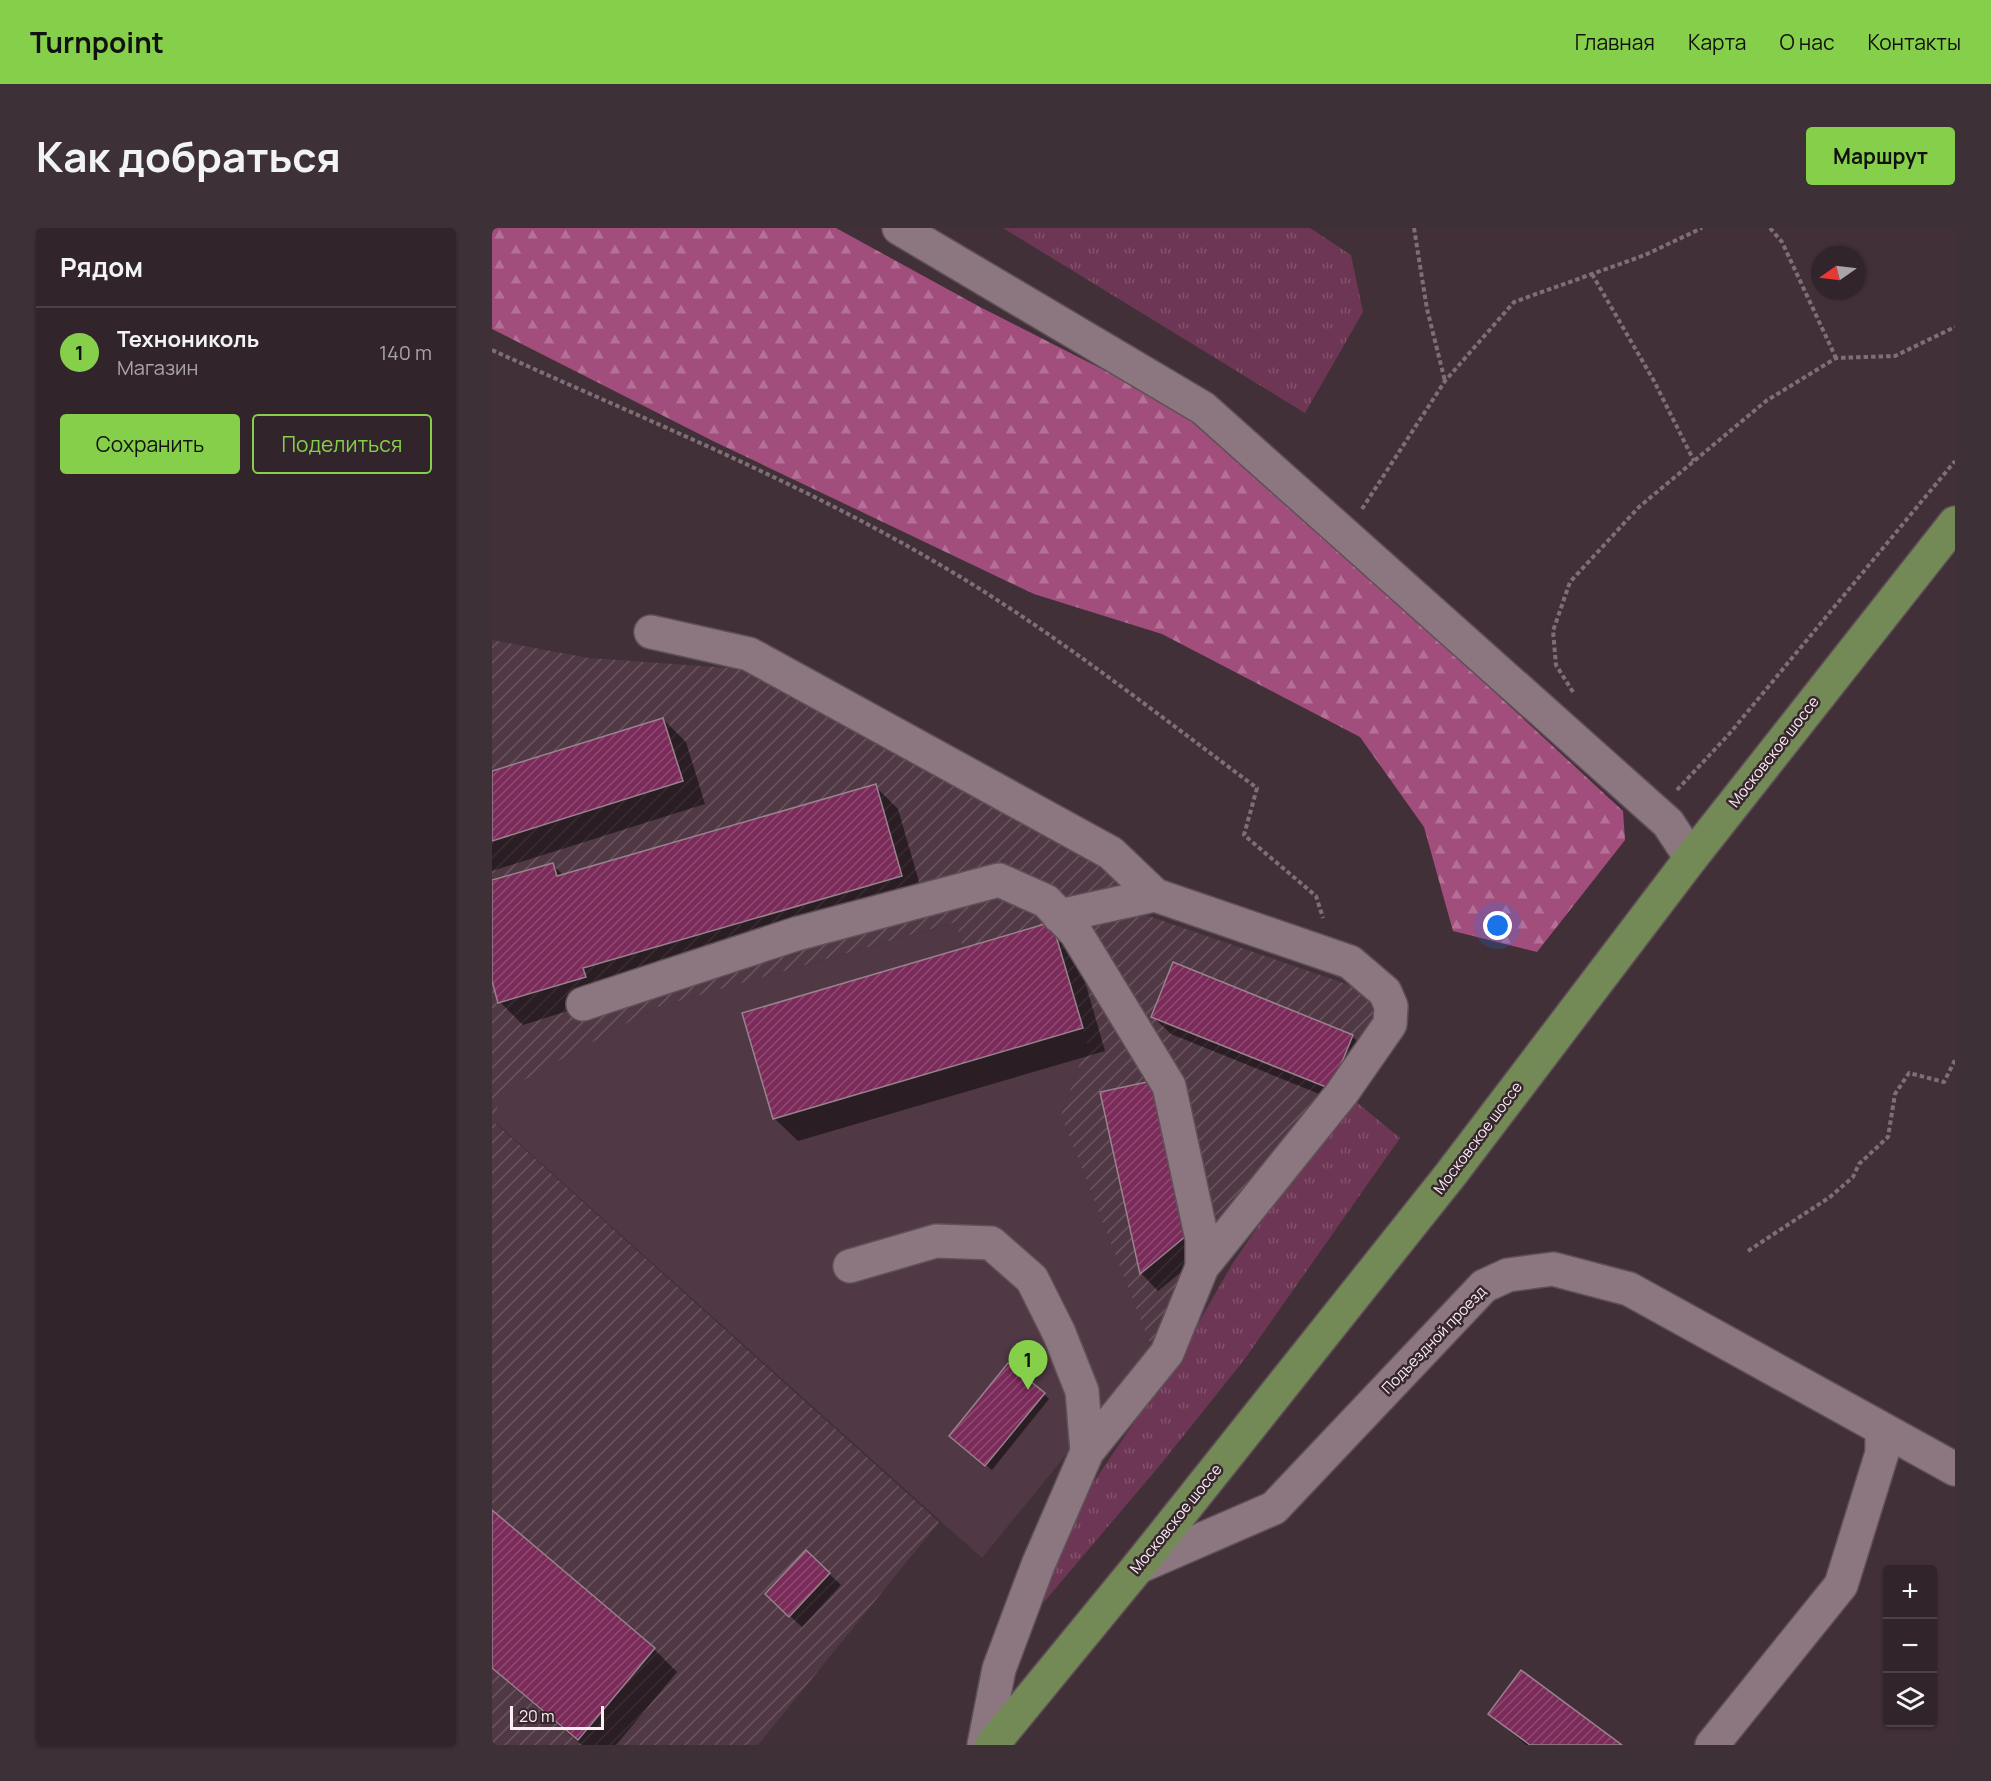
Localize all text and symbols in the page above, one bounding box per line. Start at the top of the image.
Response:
text: Turnpoint [30,23,164,61]
text: Главная [1575,28,1655,56]
text: Карта [1688,28,1746,56]
text: О нас [1779,28,1835,56]
text: Контакты [1868,28,1961,56]
text: Как добраться [36,127,341,185]
button: Маршрут [1806,127,1955,185]
north arrow [1811,246,1865,300]
text: Рядом [60,249,143,285]
text: Технониколь [117,324,259,354]
text: 1 [75,339,84,366]
text: 140 m [379,339,432,366]
text: Магазин [117,354,198,381]
button: Сохранить [60,414,240,474]
button: Поделиться [252,414,432,474]
street label: Московское шоссе [1724,692,1824,812]
your location [1483,911,1512,940]
street label: Московское шоссе [1428,1077,1527,1198]
street label: Подъездной проезд [1377,1281,1491,1398]
pin: 1 [1008,1340,1048,1390]
street label: Московское шоссе [1125,1459,1227,1578]
map controls [1883,1565,1937,1727]
button: + [1883,1565,1937,1619]
button: − [1883,1619,1937,1673]
button: layers [1883,1673,1937,1727]
scale bar [510,1703,604,1730]
text: 20 m [519,1705,555,1727]

